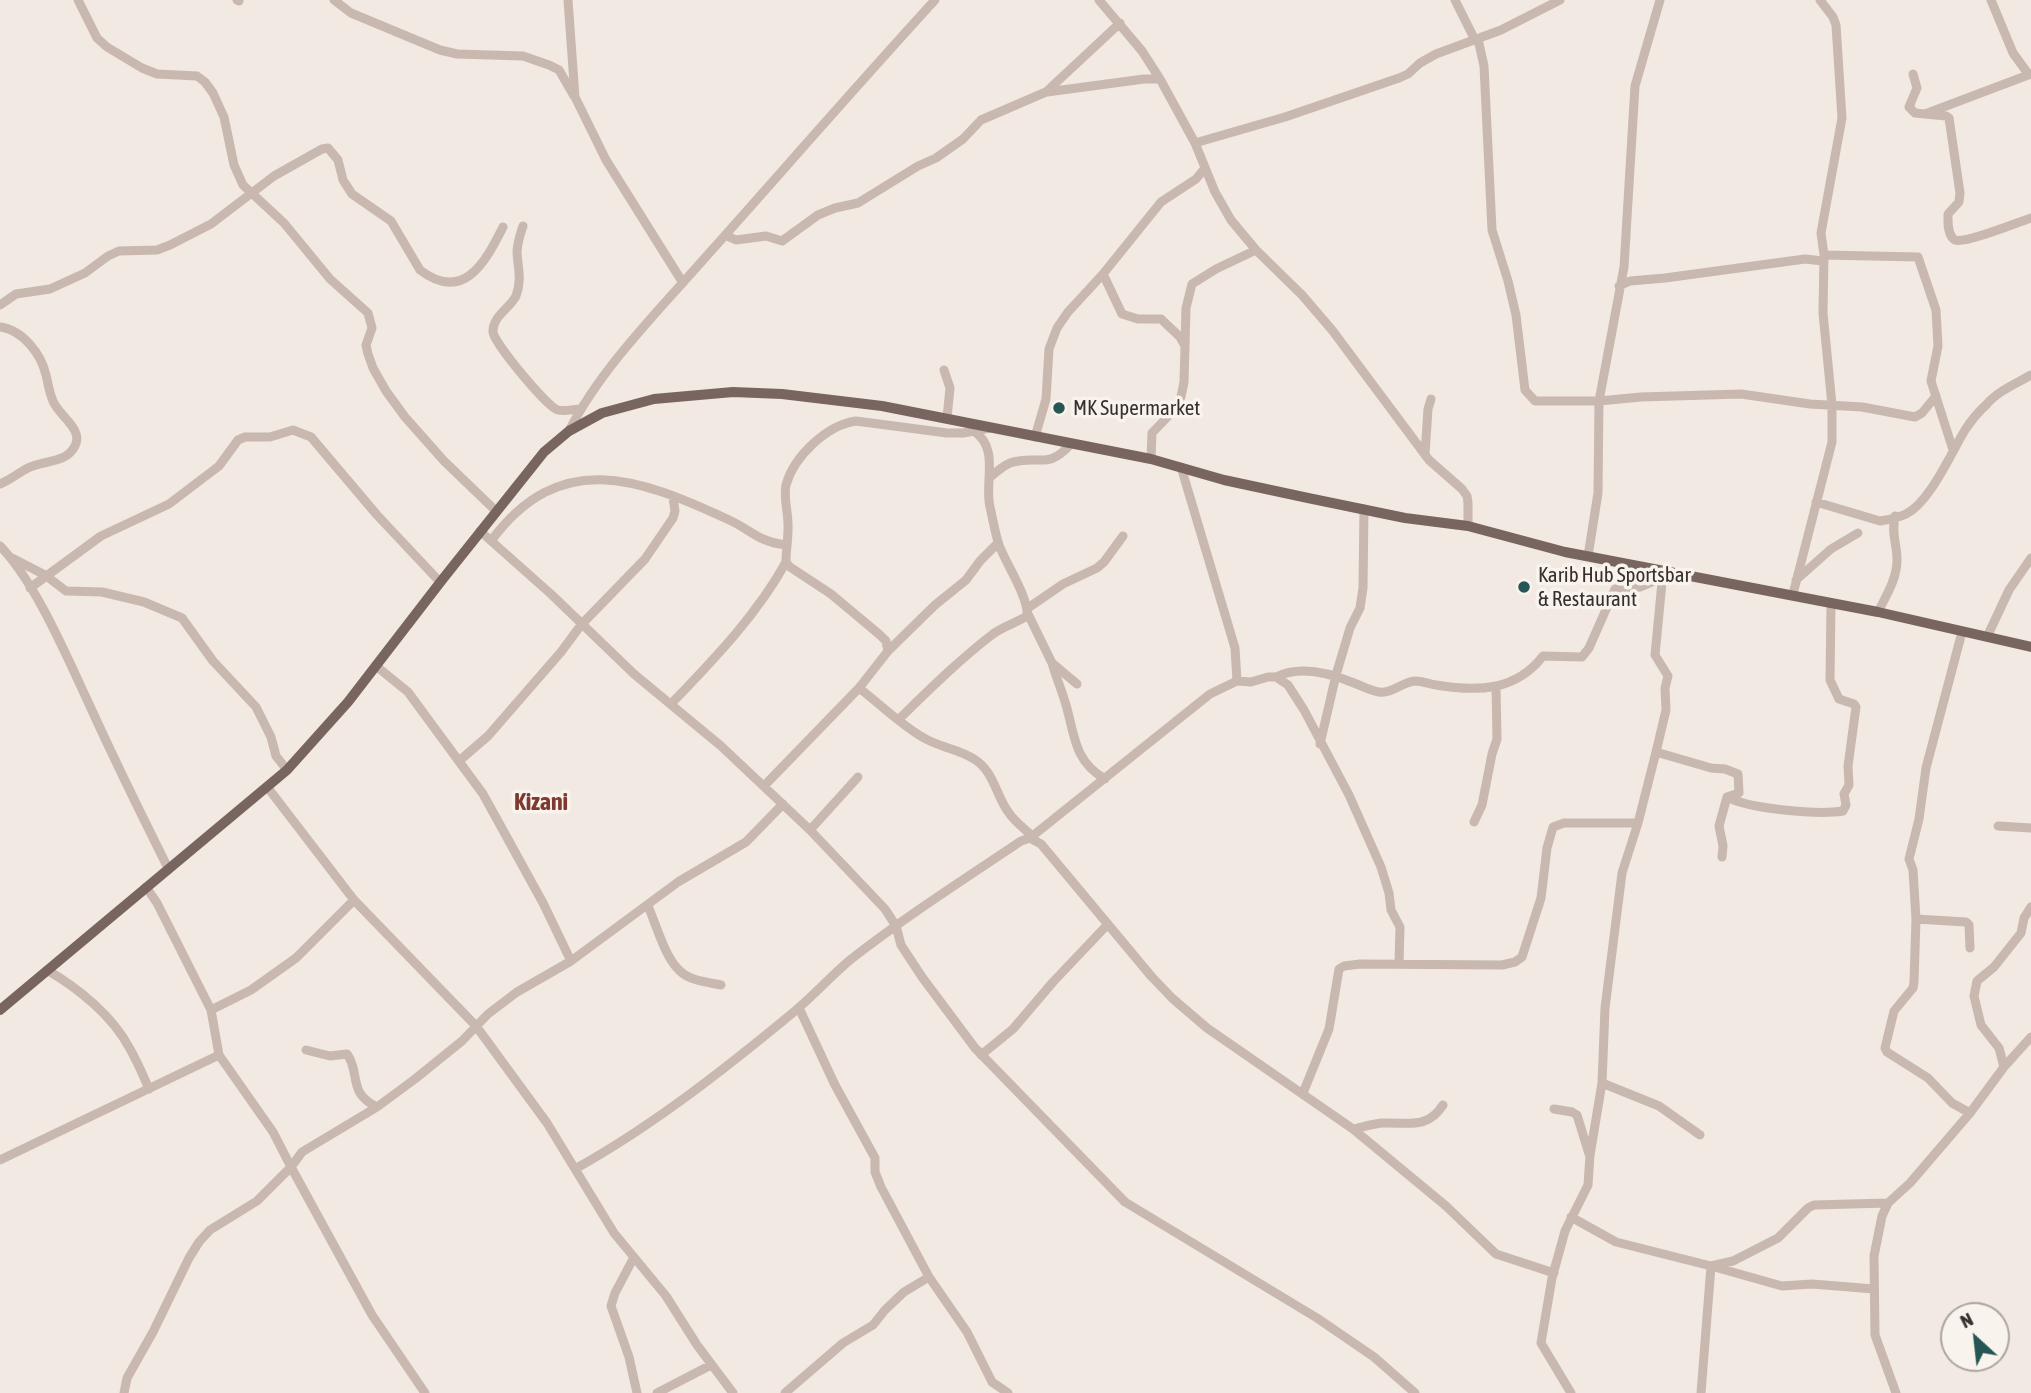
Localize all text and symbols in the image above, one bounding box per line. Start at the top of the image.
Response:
place label: MK Supermarket [1073,395,1200,421]
marker: MK Supermarket [1051,400,1067,416]
place label: Karib Hub Sportsbar & Restaurant [1538,562,1691,612]
marker: Karib Hub Sportsbar & Restaurant [1516,579,1532,595]
district label: Kizani [514,788,568,816]
north arrow [1940,1302,2010,1372]
text: N [1956,1308,1976,1332]

